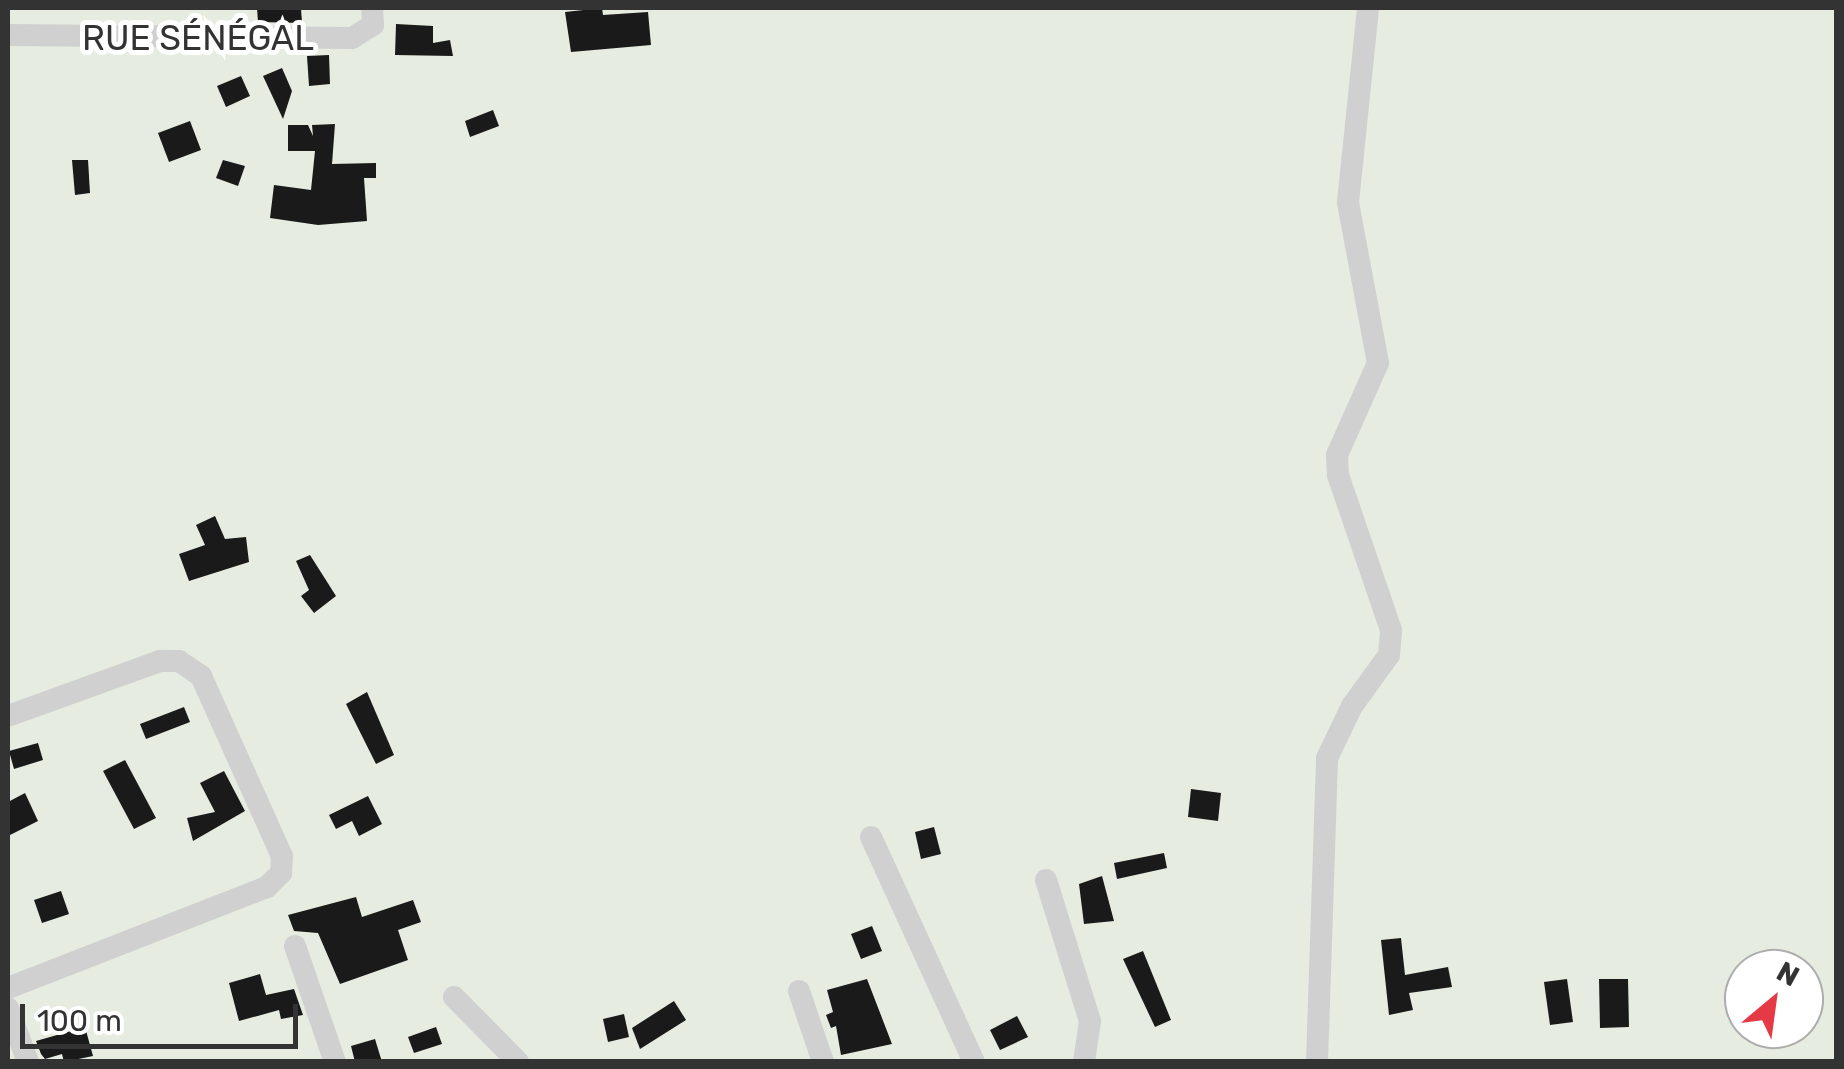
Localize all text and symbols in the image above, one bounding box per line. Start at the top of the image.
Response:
street label: RUE SÉNÉGAL [82,17,314,59]
north arrow [1724,949,1824,1049]
text: N [1771,955,1805,993]
scale bar [25,984,302,1046]
text: 100 m [37,1003,122,1039]

